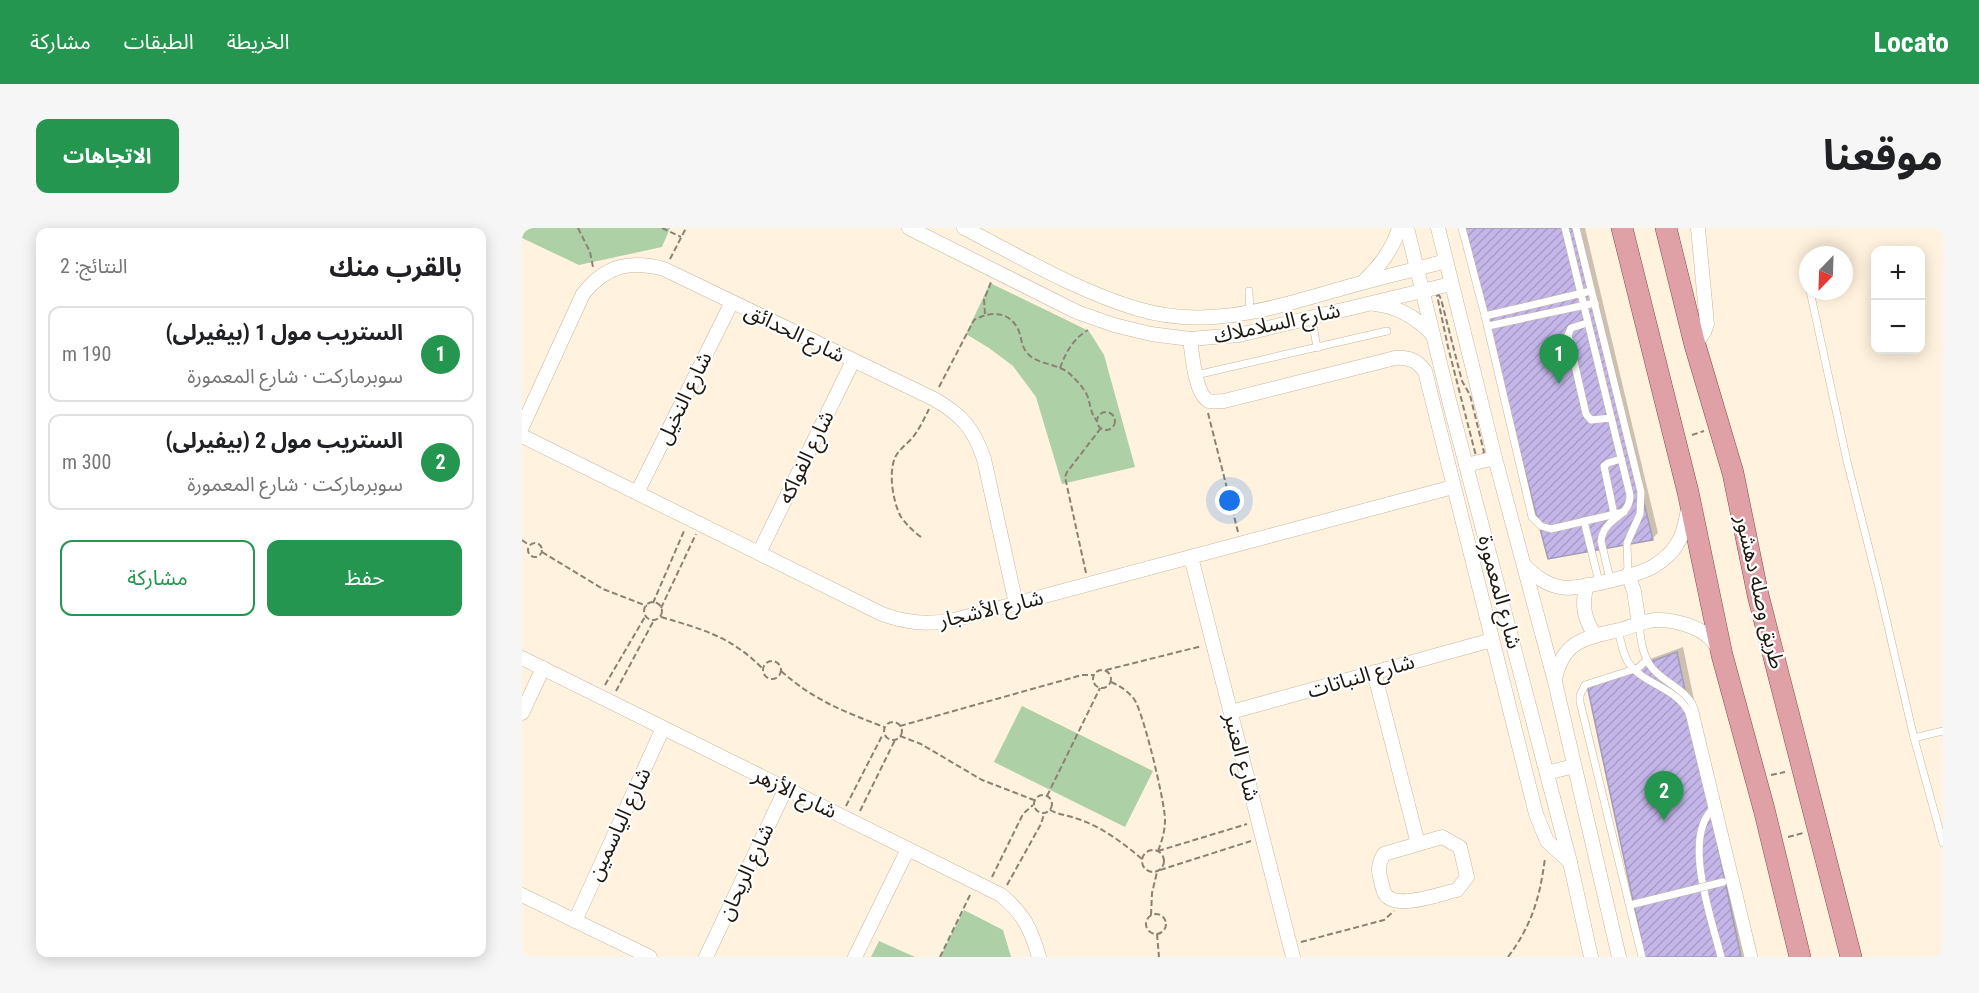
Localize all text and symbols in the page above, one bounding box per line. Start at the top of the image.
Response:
text: Locato [1873,26,1949,59]
text: مشاركة [30,30,91,54]
text: الطبقات [124,30,194,54]
text: الخريطة [227,30,290,54]
button: الاتجاهات [36,119,179,193]
text: موقعنا [1823,131,1943,180]
north arrow [1799,246,1853,300]
map controls [1871,246,1925,354]
button: + [1871,246,1925,300]
text: بالقرب منك [329,252,462,282]
text: النتائج: 2 [60,254,128,278]
street label: شارع الحدائق [740,298,849,370]
street label: شارع السلاملاك [1212,298,1343,351]
button: − [1871,300,1925,354]
text: الستريب مول 1 (بيفيرلى) [165,320,403,345]
pin: 1 [1540,334,1578,384]
text: 190 m [62,342,111,366]
text: 1 [435,342,446,366]
street label: شارع النخيل [651,348,719,449]
text: سوبرماركت · شارع المعمورة [187,364,403,388]
street label: شارع الفواكه [773,407,841,509]
text: الستريب مول 2 (بيفيرلى) [165,428,403,453]
text: 300 m [62,450,111,474]
text: 2 [435,450,446,474]
text: سوبرماركت · شارع المعمورة [187,472,403,496]
your location [1215,486,1244,515]
street label: طريق وصله دهشور [1729,512,1789,672]
street label: شارع المعمورة [1470,533,1527,652]
button: مشاركة [60,540,255,616]
button: حفظ [267,540,462,616]
street label: شارع الأشجار [935,585,1046,636]
street label: شارع النباتات [1305,649,1418,706]
street label: شارع العنبر [1216,710,1265,804]
street label: شارع الأزهر [747,762,841,826]
street label: شارع الياسمين [582,764,658,886]
pin: 2 [1644,772,1684,821]
street label: شارع الريحان [713,820,782,925]

